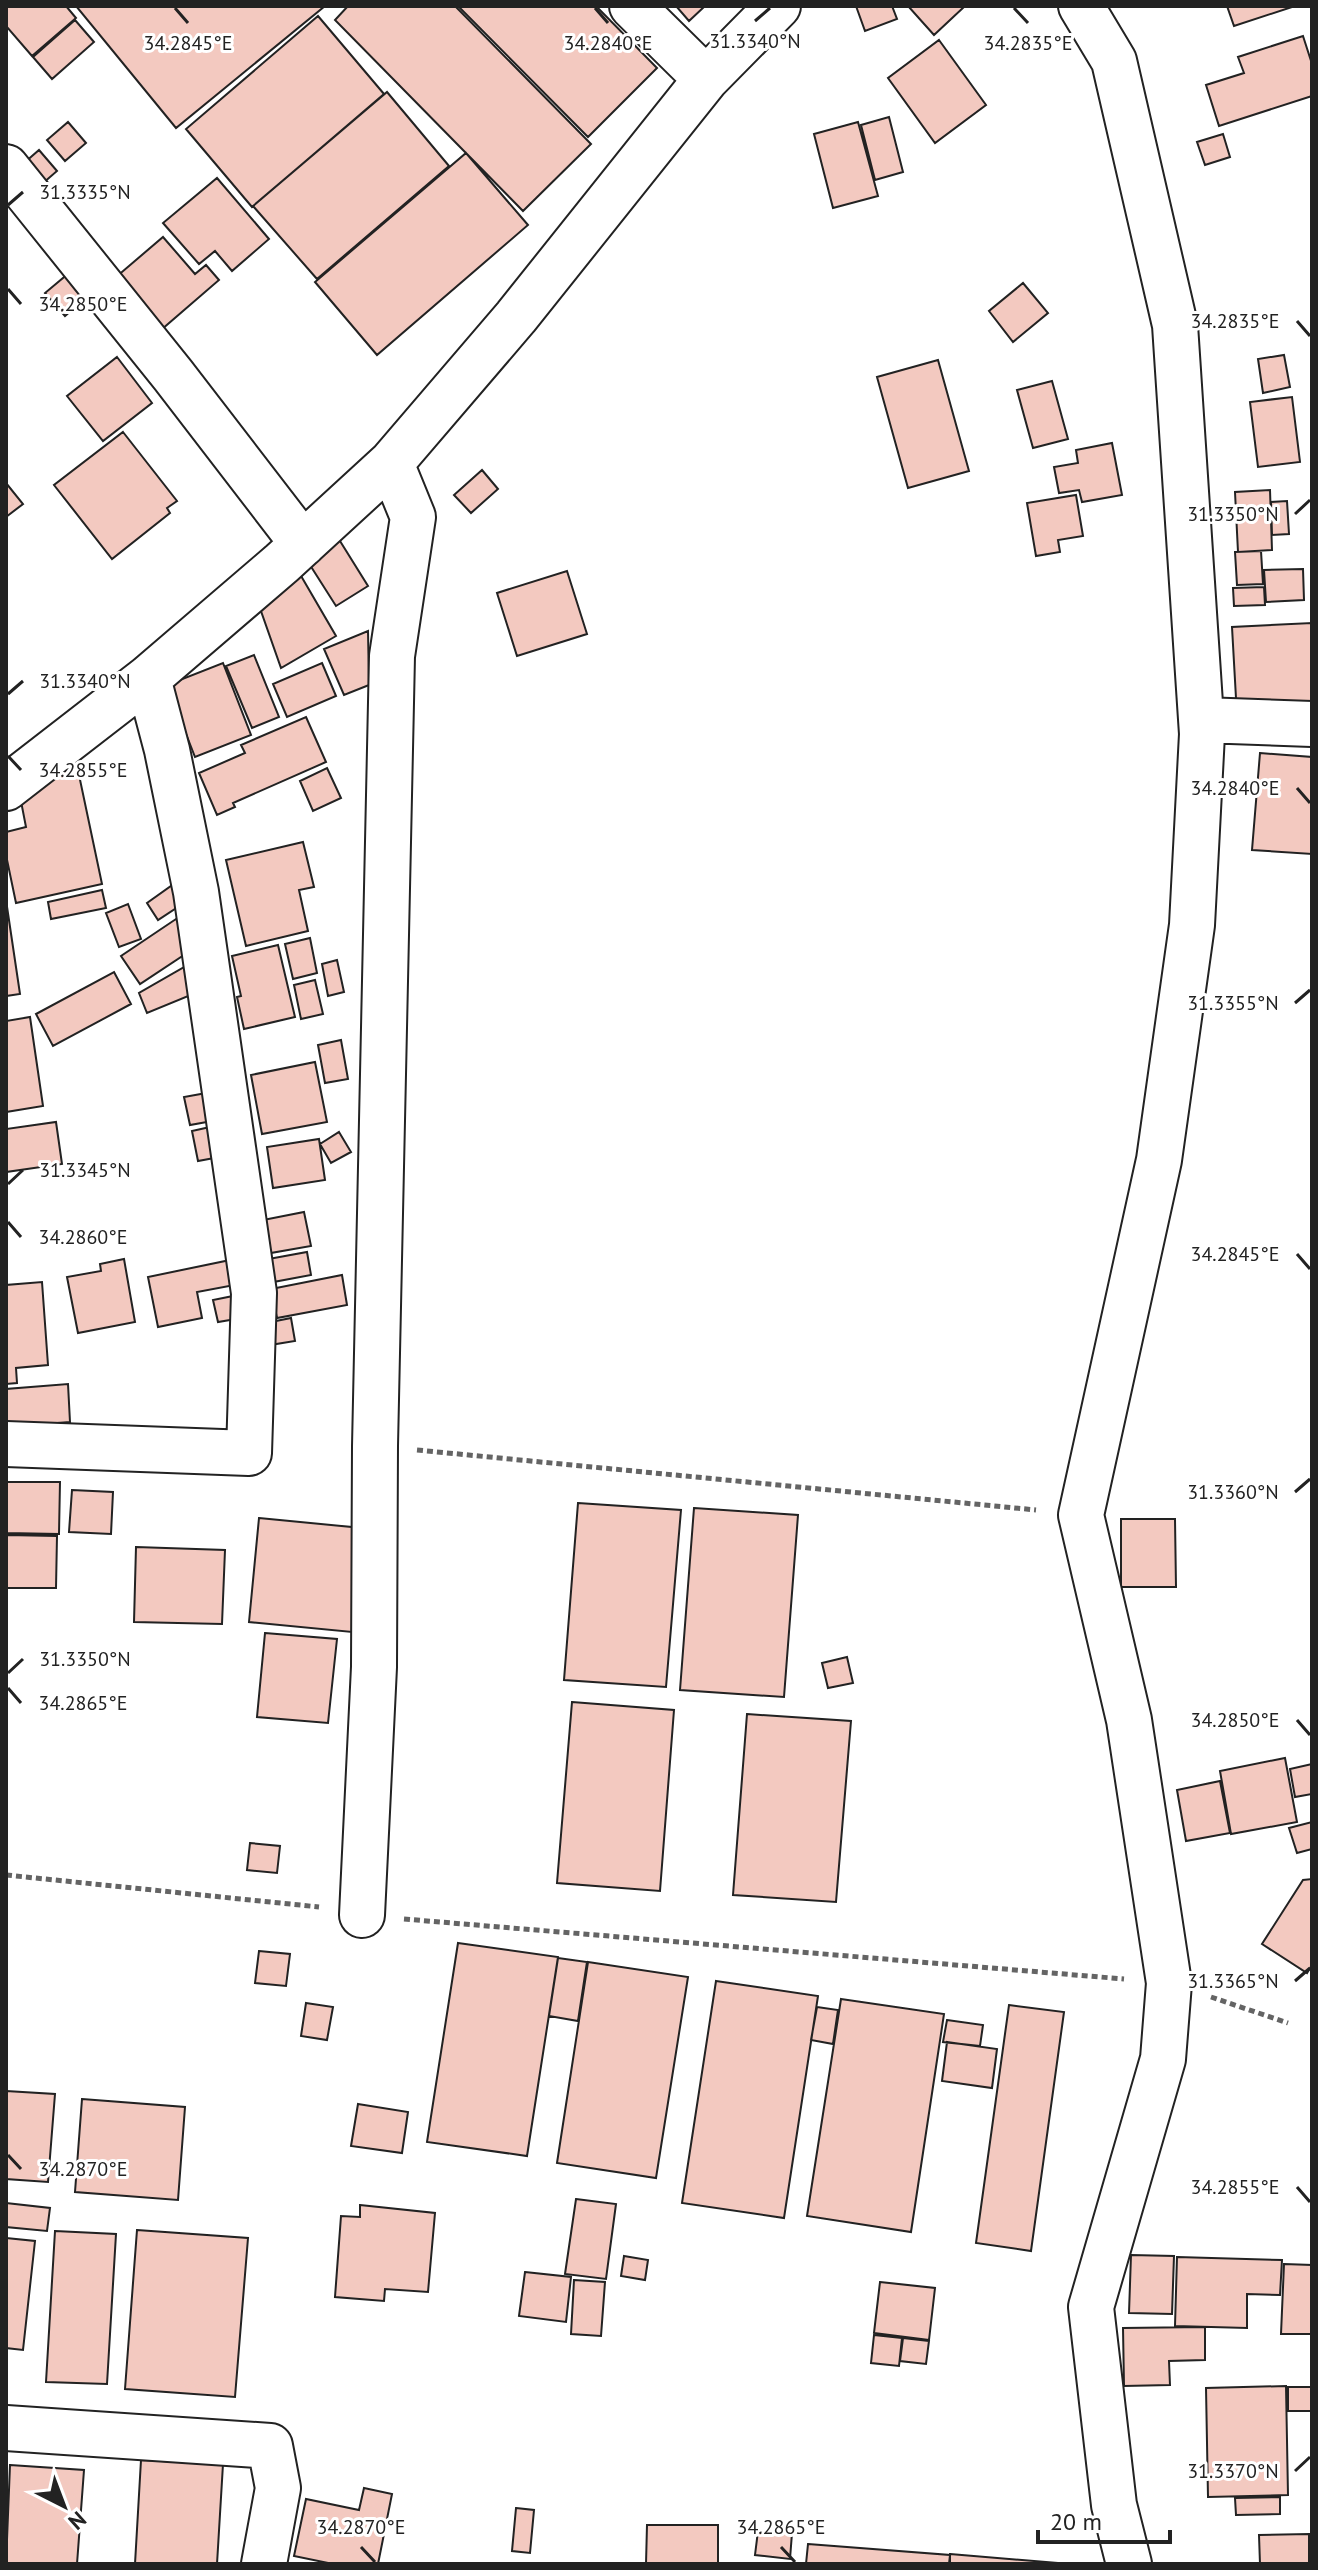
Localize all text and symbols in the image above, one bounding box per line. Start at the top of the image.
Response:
text: 31.3340°N [709,28,801,54]
text: 34.2845°E [144,30,232,56]
text: 34.2840°E [564,30,652,56]
text: 34.2835°E [984,30,1072,56]
text: 31.3335°N [39,179,131,205]
text: 34.2850°E [39,291,127,317]
text: 34.2835°E [1191,308,1279,334]
text: 31.3350°N [1187,501,1279,527]
text: 31.3340°N [39,668,131,694]
text: 34.2855°E [39,757,127,783]
text: 34.2840°E [1191,775,1279,801]
text: 31.3355°N [1187,990,1279,1016]
text: 31.3345°N [39,1157,131,1183]
text: 34.2860°E [39,1224,127,1250]
text: 34.2845°E [1191,1241,1279,1267]
text: 31.3360°N [1187,1479,1279,1505]
text: 31.3350°N [39,1646,131,1672]
text: 34.2865°E [39,1690,127,1716]
text: 34.2850°E [1191,1707,1279,1733]
text: 31.3365°N [1187,1968,1279,1994]
text: 34.2870°E [39,2156,127,2182]
text: 34.2855°E [1191,2174,1279,2200]
text: 31.3370°N [1187,2458,1279,2484]
north arrow [24,2466,104,2546]
scale bar [1038,2494,1170,2544]
text: N [63,2506,92,2536]
text: 20 m [1050,2506,1102,2537]
text: 34.2870°E [317,2514,405,2540]
text: 34.2865°E [737,2514,825,2540]

